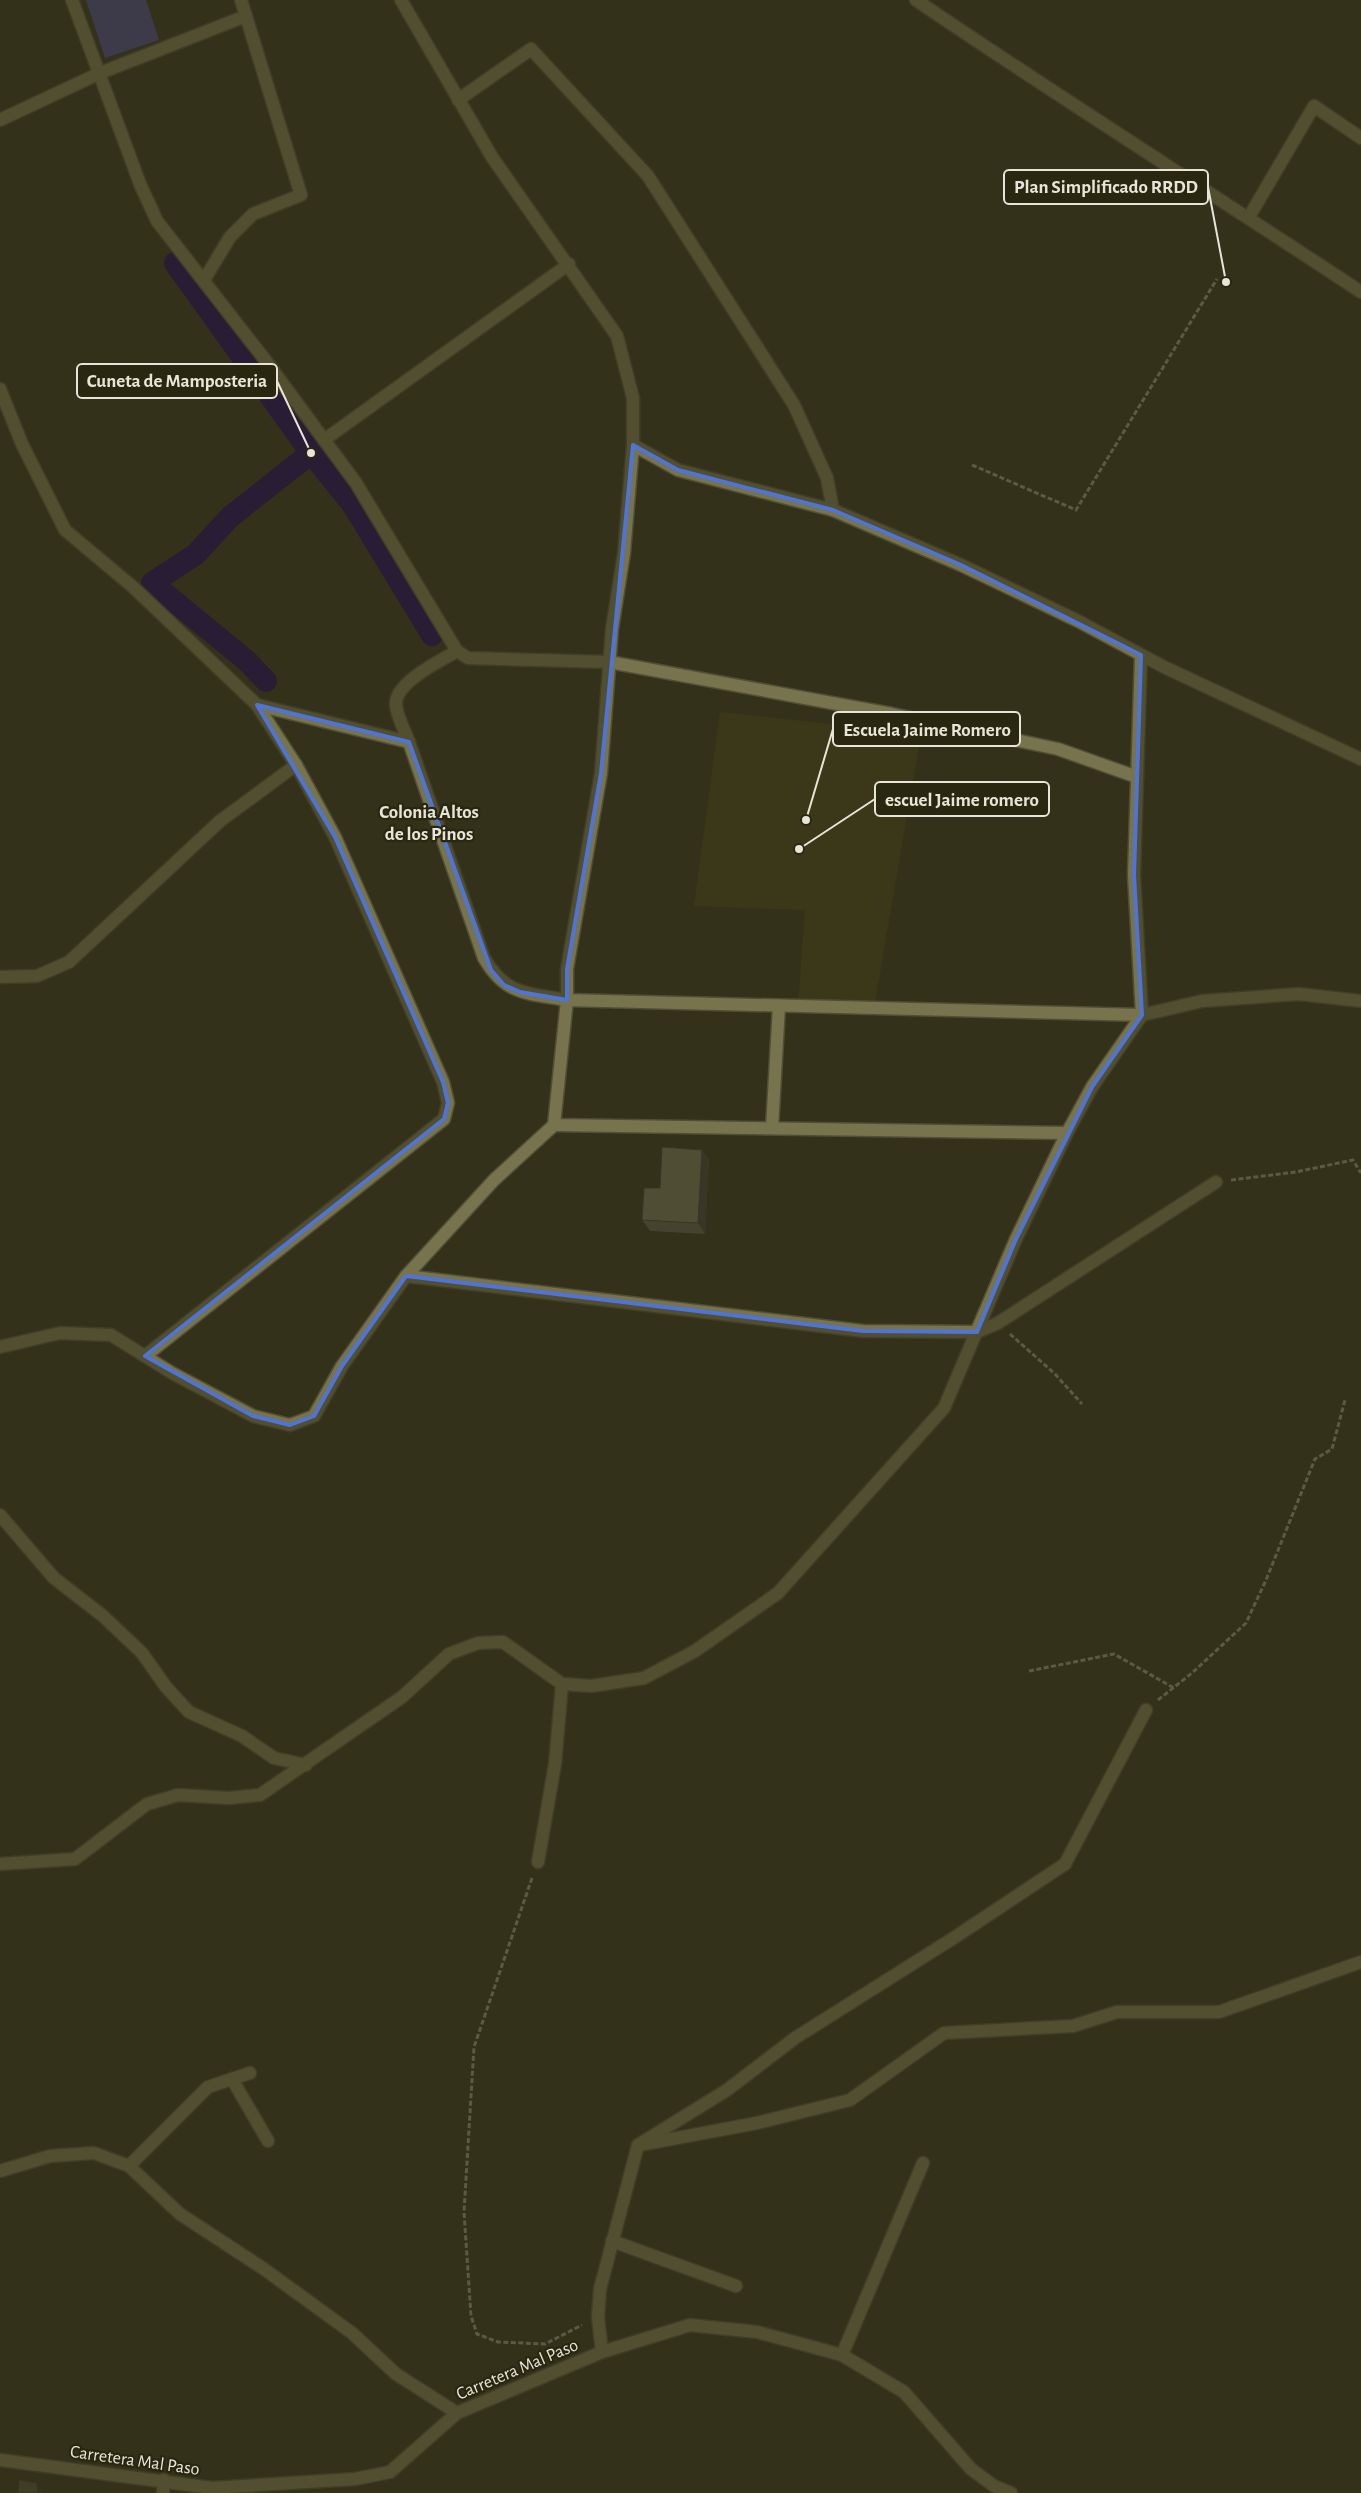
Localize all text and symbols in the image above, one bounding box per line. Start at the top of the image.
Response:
callout: Plan Simplificado RRDD [1004,170,1208,204]
text: Plan Simplificado RRDD [1014,178,1198,197]
callout: Cuneta de Mamposteria [77,364,277,398]
text: Cuneta de Mamposteria [87,372,267,391]
callout: Escuela Jaime Romero [833,712,1020,746]
text: Escuela Jaime Romero [843,721,1011,740]
callout: escuel Jaime romero [875,782,1049,816]
text: escuel Jaime romero [885,791,1039,810]
district label: Colonia Altos de los Pinos [379,803,479,844]
street label: Carretera Mal Paso [454,2336,581,2404]
street label: Carretera Mal Paso [69,2443,201,2479]

